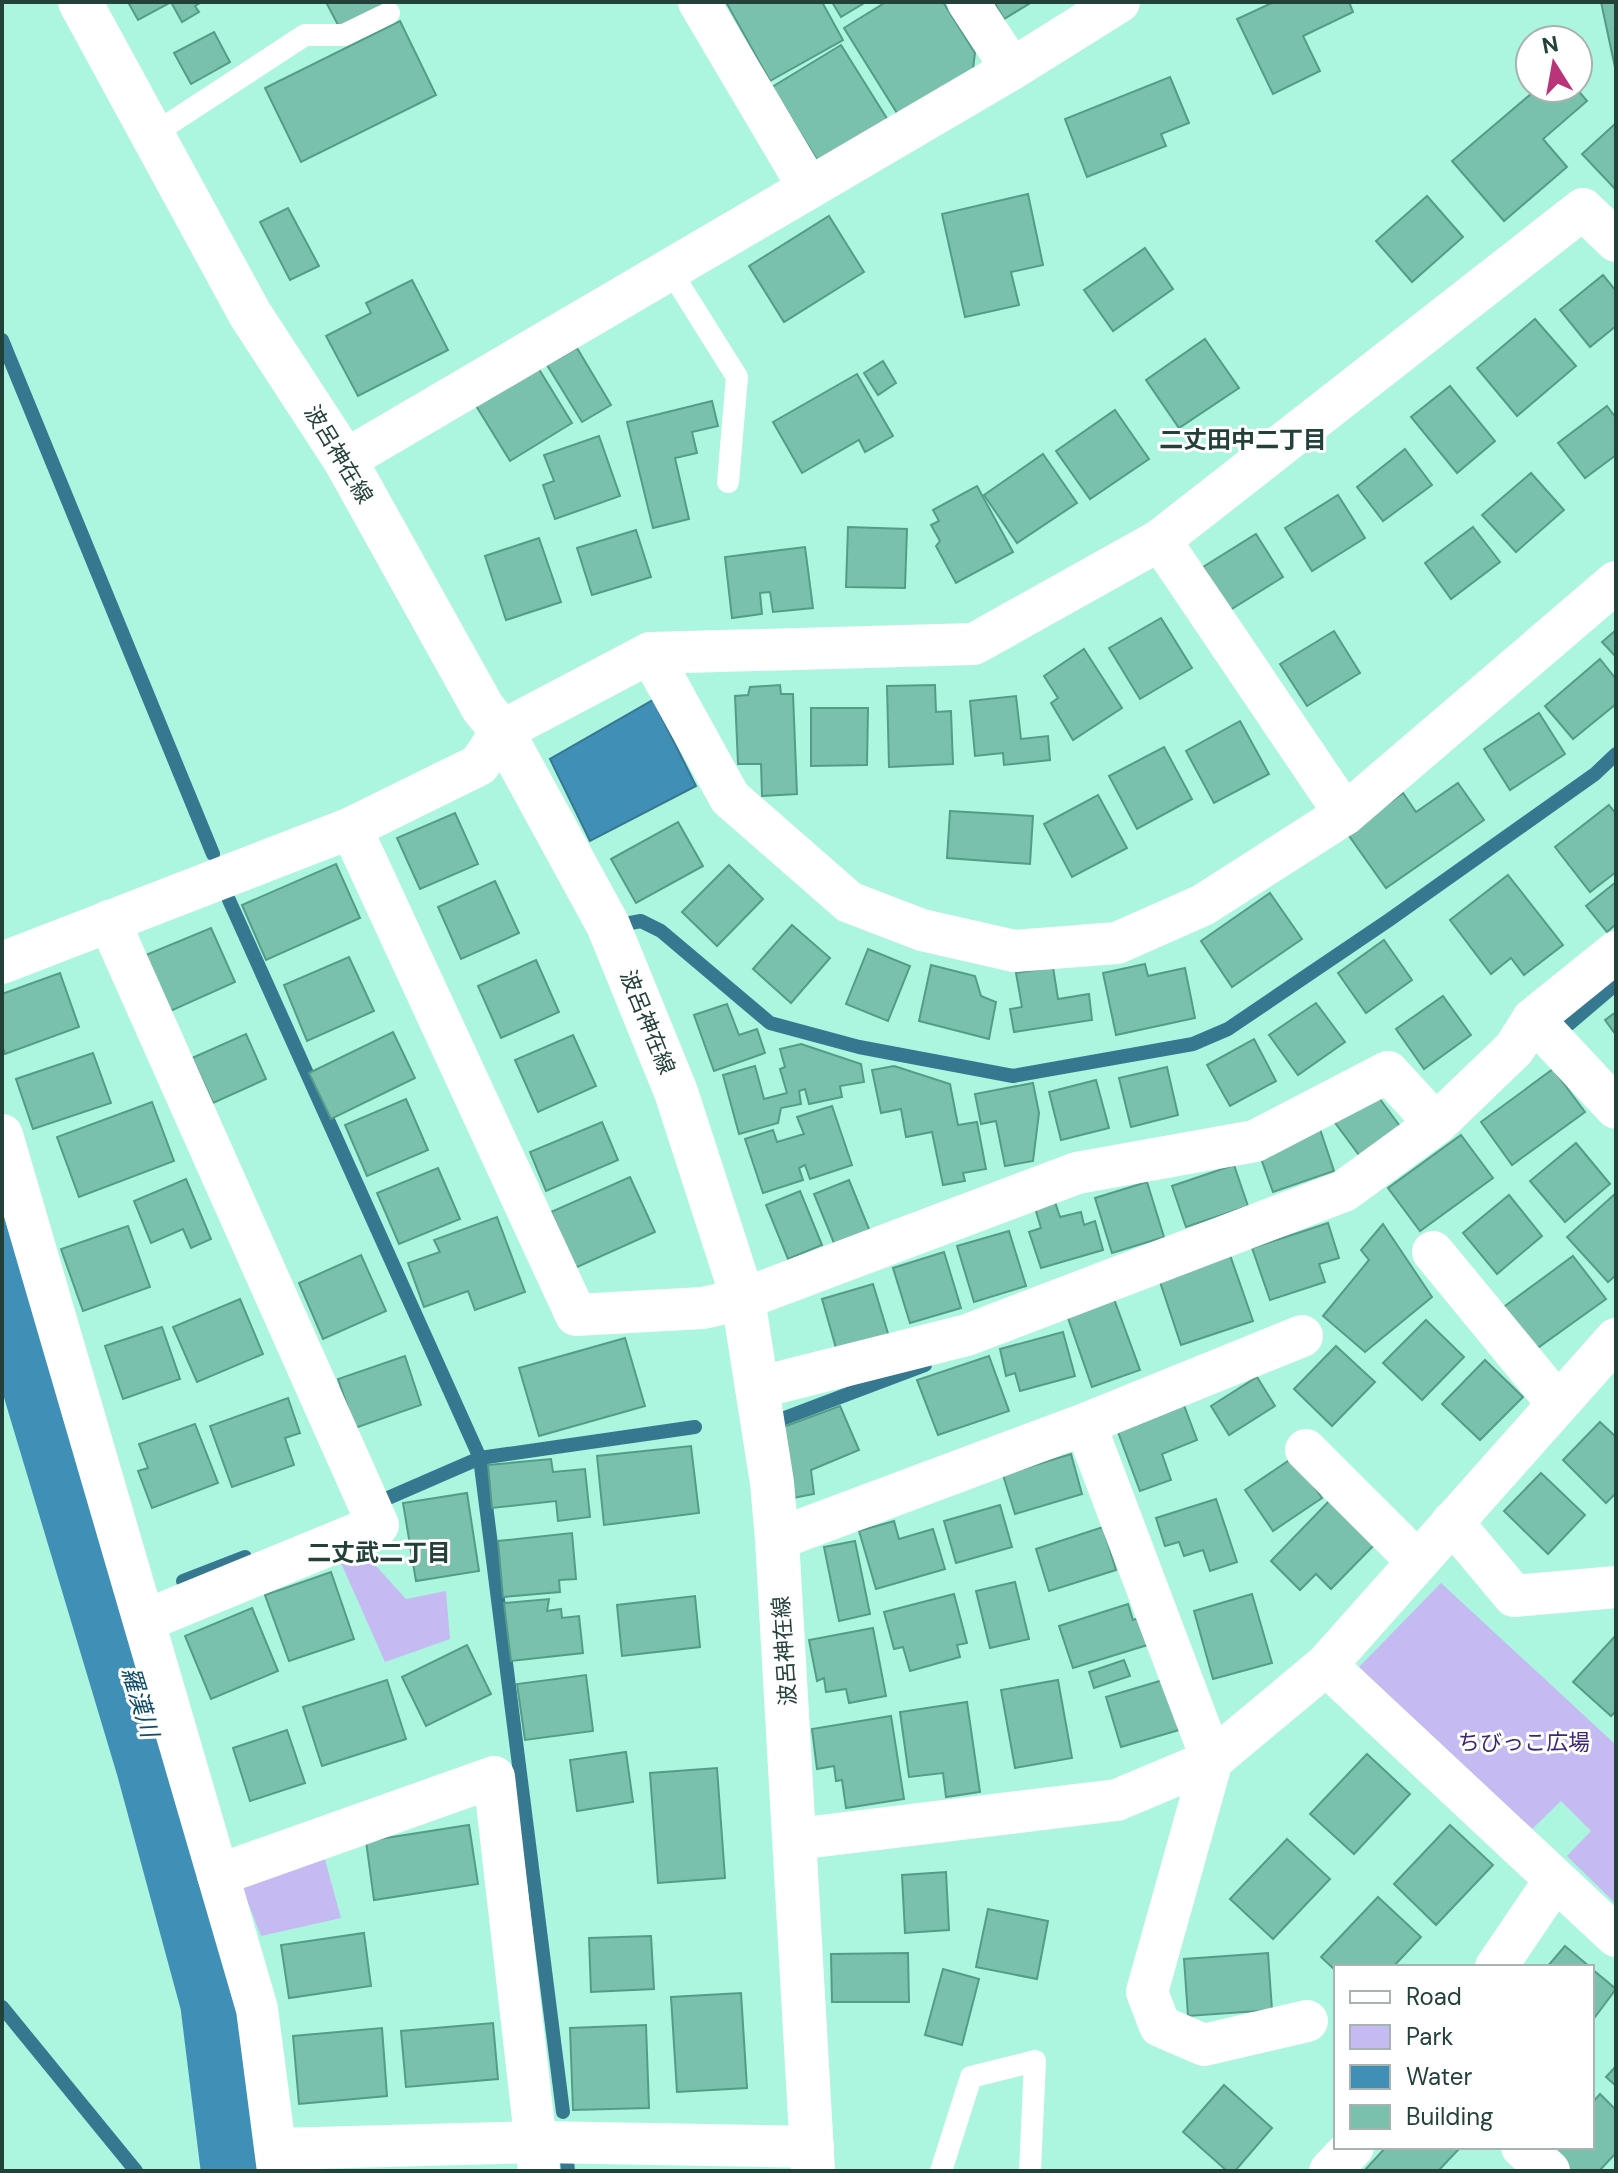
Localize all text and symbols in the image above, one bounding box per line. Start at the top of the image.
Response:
north arrow [1514,24,1594,104]
text: N [1540,29,1561,61]
street label: 波呂神在線 [298,400,379,509]
district label: 二丈田中二丁目 [1159,424,1327,455]
street label: 波呂神在線 [613,966,682,1079]
district label: 二丈武二丁目 [307,1537,451,1568]
street label: 波呂神在線 [766,1595,803,1707]
water label: 羅漢川 [115,1663,167,1744]
park label: ちびっこ広場 [1458,1728,1590,1757]
legend [1334,1965,1594,2149]
text: Road [1406,1981,1462,2012]
text: Park [1406,2021,1453,2052]
text: Water [1406,2061,1472,2092]
text: Building [1406,2101,1493,2132]

